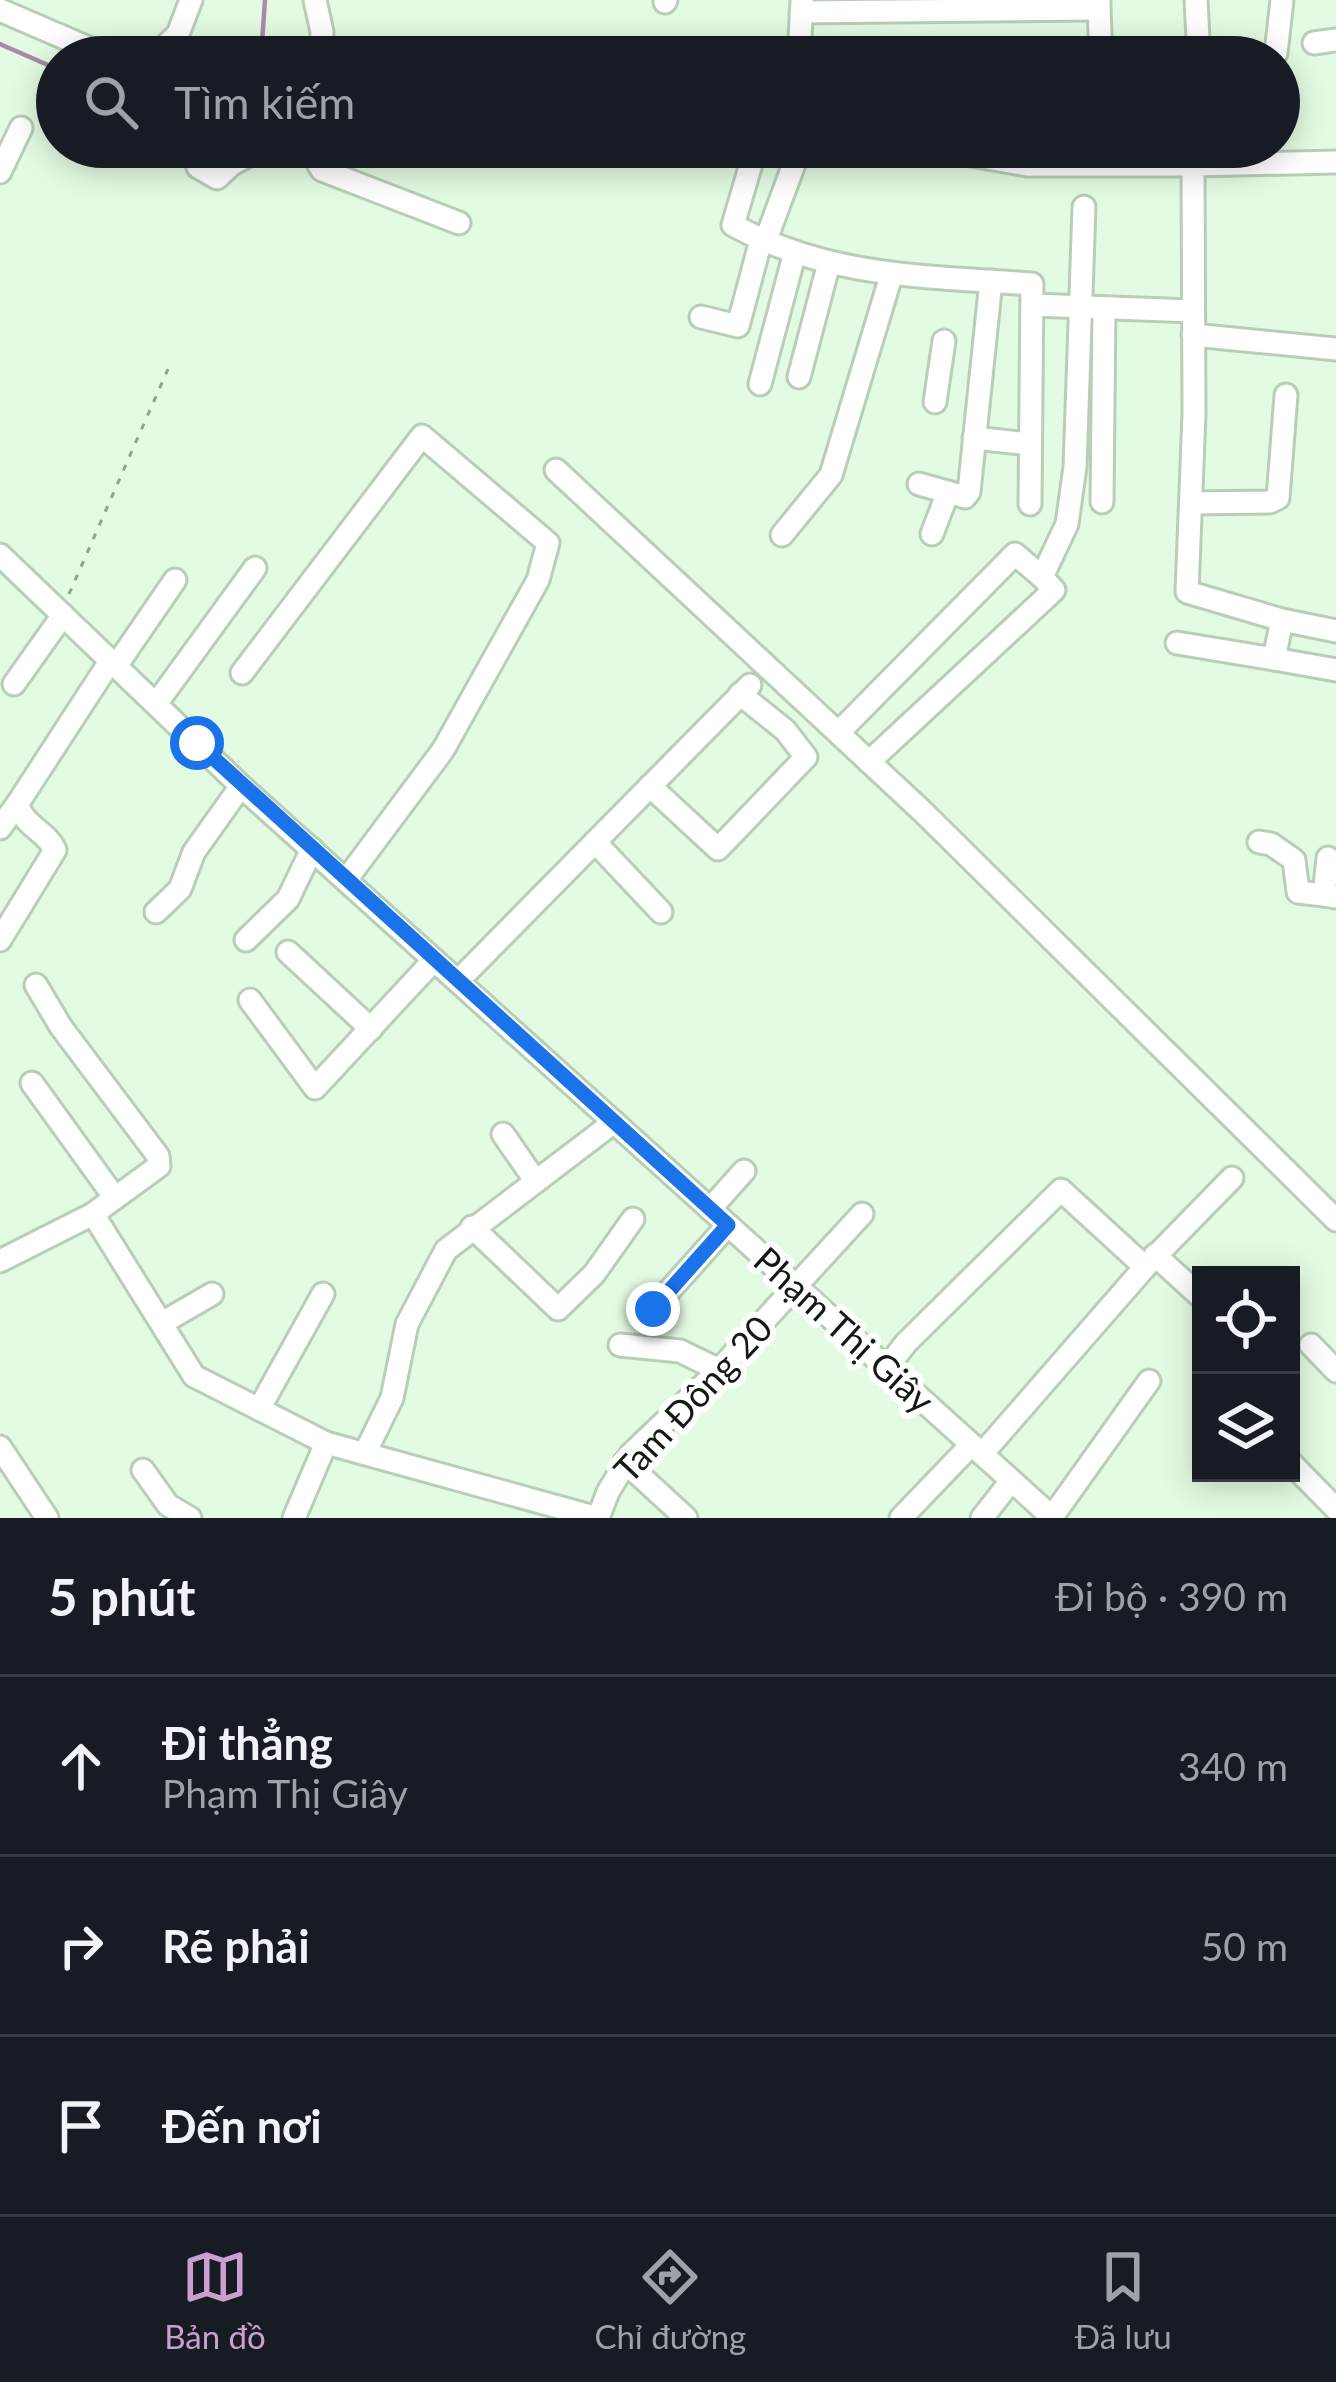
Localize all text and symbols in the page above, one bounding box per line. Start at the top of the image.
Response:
search box [36,36,1300,168]
icon: search [78,69,144,135]
text: Tìm kiếm [174,75,355,129]
route start [170,716,224,770]
street label: Phạm Thị Giây [746,1237,944,1422]
map controls [1192,1266,1300,1482]
button: locate [1192,1266,1300,1374]
route end [626,1282,680,1336]
street label: Tam Đông 20 [604,1306,780,1491]
button: layers [1192,1374,1300,1482]
text: 5 phút [48,1566,195,1627]
text: Đi bộ · 390 m [1055,1573,1288,1619]
text: Đi thẳng [162,1716,333,1770]
icon: ahead [48,1733,114,1799]
text: 340 m [1178,1743,1288,1789]
text: Phạm Thị Giây [162,1770,408,1816]
icon: right [48,1913,114,1979]
text: Rẽ phải [162,1919,310,1973]
text: 50 m [1201,1923,1288,1969]
icon: arrive [48,2093,114,2159]
text: Đến nơi [162,2099,322,2153]
tab: Bản đồ [164,2244,266,2356]
tab: Chỉ đường [594,2244,746,2356]
tab: Đã lưu [1075,2244,1172,2356]

